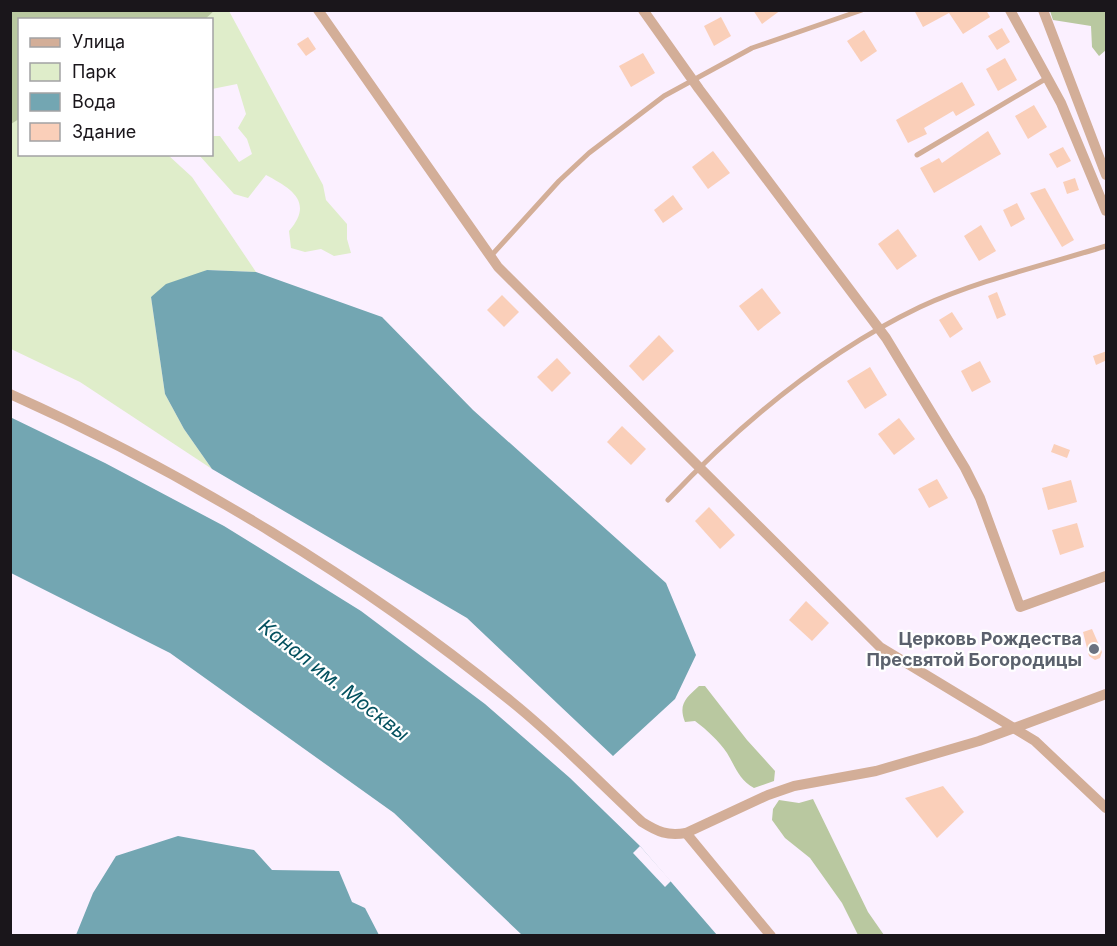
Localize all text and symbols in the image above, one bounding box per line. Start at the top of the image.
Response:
legend [18,18,213,156]
text: Улица [72,31,125,52]
text: Парк [72,61,117,82]
text: Вода [72,91,116,112]
text: Здание [72,121,136,142]
water label: Канал им. Москвы [254,614,414,746]
place label: Церковь Рождества Пресвятой Богородицы [866,628,1082,670]
marker: Церковь Рождества Пресвятой Богородицы [1087,642,1101,656]

